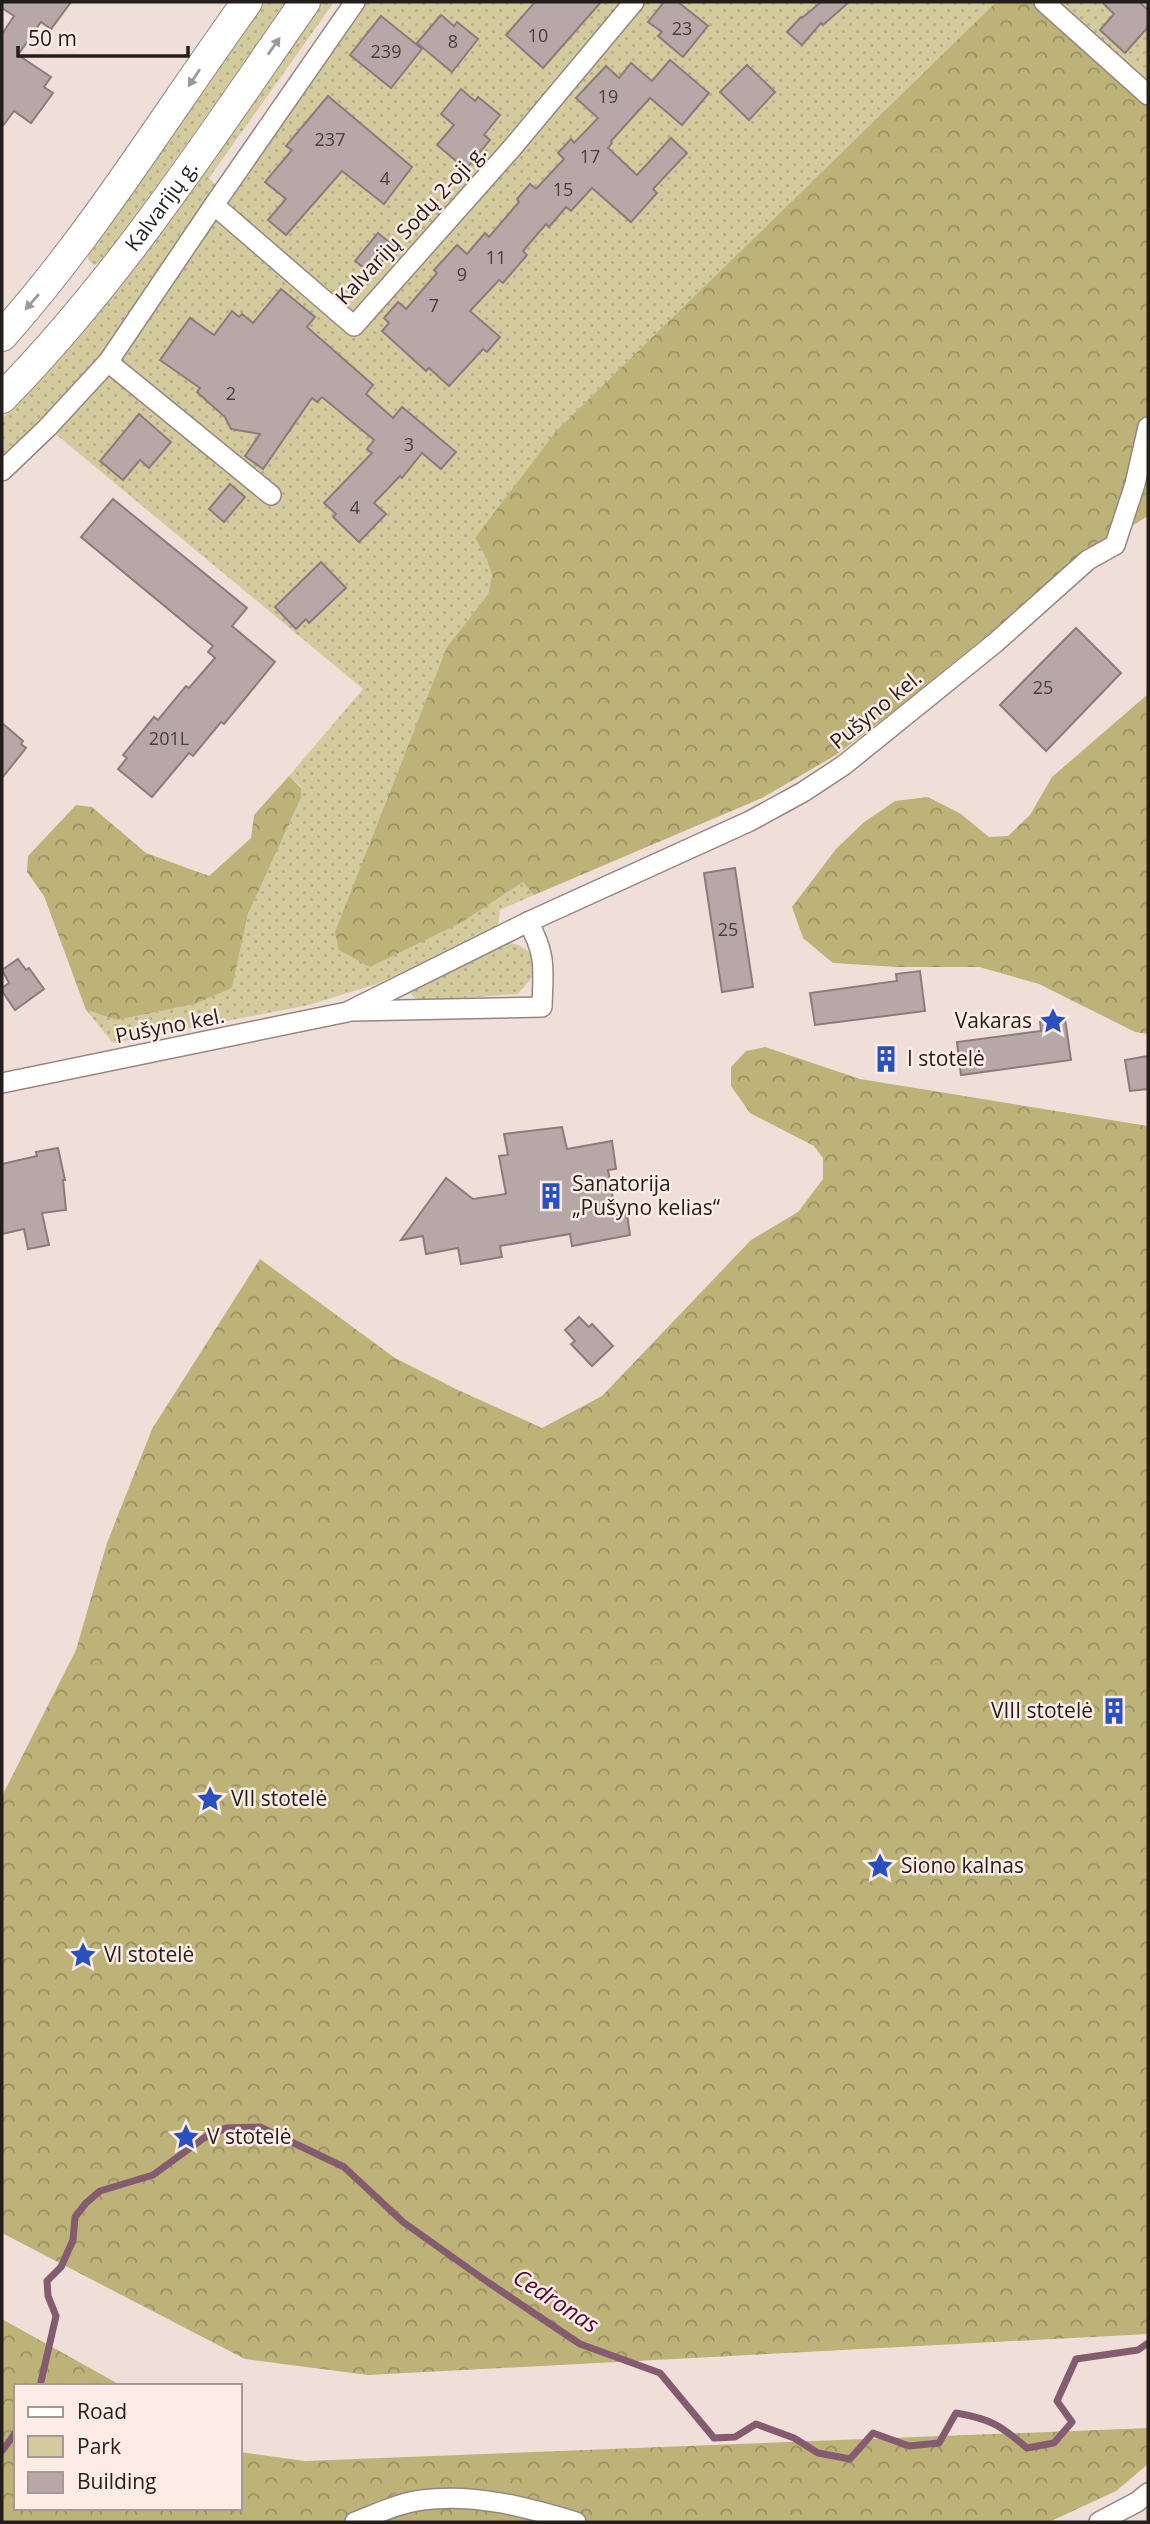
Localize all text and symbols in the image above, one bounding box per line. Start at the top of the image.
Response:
scale bar [18,14,187,58]
house number: 23 [672,16,692,40]
house number: 10 [528,23,548,47]
text: 50 m [28,24,77,52]
house number: 8 [448,29,458,53]
one-way arrow [267,37,281,55]
house number: 239 [371,39,401,63]
one-way arrow [187,69,201,87]
house number: 19 [598,84,618,108]
house number: 237 [315,127,345,151]
street label: Kalvarijų Sodų 2-oji g. [329,138,492,310]
house number: 17 [580,144,600,168]
street label: Kalvarijų g. [118,154,204,257]
house number: 4 [380,166,390,190]
house number: 15 [553,177,573,201]
house number: 11 [486,245,506,269]
house number: 9 [457,262,467,286]
one-way arrow [24,293,40,311]
house number: 7 [429,293,439,317]
house number: 2 [226,381,236,405]
house number: 3 [404,432,414,456]
house number: 4 [350,495,360,519]
street label: Pušyno kel. [824,664,927,755]
house number: 25 [1033,675,1053,699]
house number: 201L [149,726,189,750]
house number: 25 [718,917,738,941]
street label: Pušyno kel. [113,1001,227,1049]
place label: Vakaras [955,1006,1032,1034]
place icon: Vakaras [1038,1006,1068,1036]
building icon: I stotelė [871,1044,901,1074]
place label: I stotelė [907,1044,985,1072]
place label: Sanatorija „Pušyno kelias“ [572,1169,721,1221]
building icon: Sanatorija „Pušyno kelias“ [536,1181,566,1211]
place label: VIII stotelė [991,1696,1093,1724]
building icon: VIII stotelė [1099,1696,1129,1726]
place icon: VII stotelė [195,1784,225,1814]
place label: VII stotelė [231,1784,327,1812]
place icon: Siono kalnas [865,1851,895,1881]
place label: Siono kalnas [901,1851,1024,1879]
place icon: VI stotelė [68,1940,98,1970]
place label: VI stotelė [104,1940,194,1968]
place icon: V stotelė [171,2122,201,2152]
place label: V stotelė [207,2122,291,2150]
water label: Cedronas [507,2260,606,2340]
legend [14,2384,242,2510]
text: Road [77,2397,127,2425]
text: Park [77,2432,121,2460]
text: Building [77,2467,156,2495]

